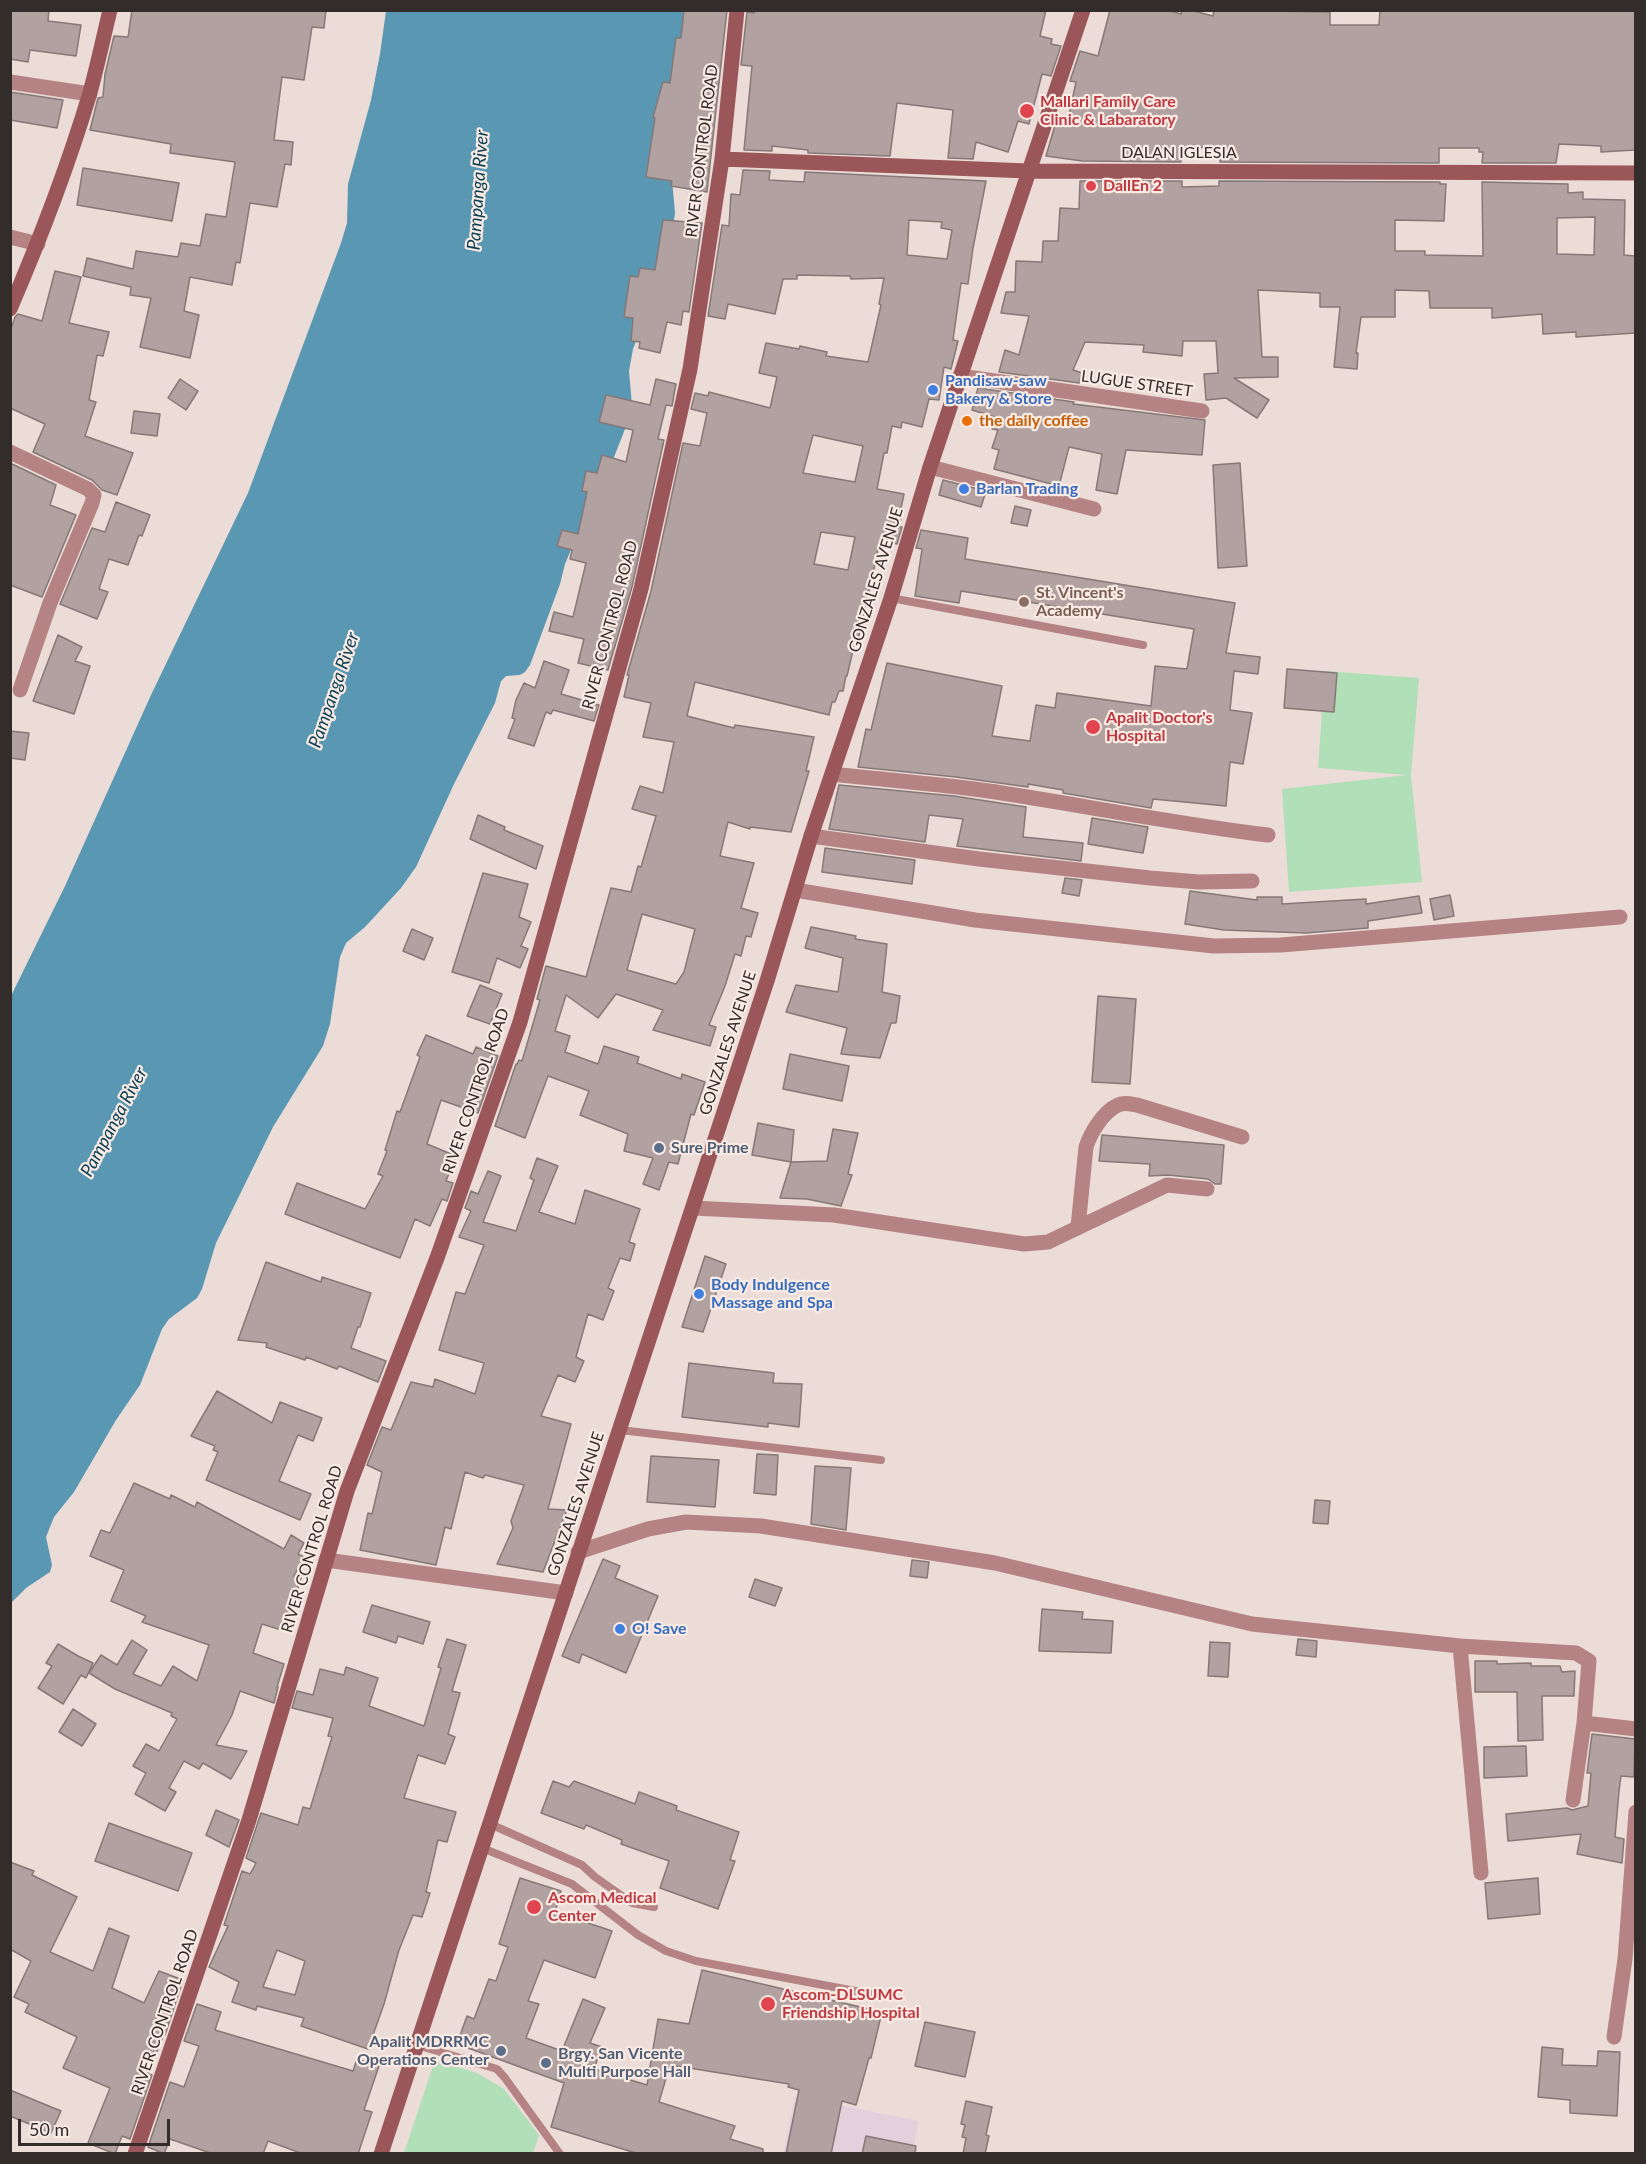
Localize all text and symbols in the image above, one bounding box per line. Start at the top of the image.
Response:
street label: RIVER CONTROL ROAD [682,63,722,239]
place label: Mallari Family Care Clinic & Labaratory [1040,92,1176,130]
marker: Mallari Family Care Clinic & Labaratory [1018,102,1036,120]
water label: Pampanga River [463,129,493,251]
street label: DALAN IGLESIA [1121,143,1237,163]
place label: DallEn 2 [1103,176,1162,196]
marker: DallEn 2 [1084,179,1098,193]
street label: LUGUE STREET [1080,367,1194,401]
place label: Pandisaw-saw Bakery & Store [945,371,1052,409]
marker: Pandisaw-saw Bakery & Store [926,383,940,397]
place label: the daily coffee [979,411,1088,431]
marker: the daily coffee [960,414,974,428]
place label: Barlan Trading [976,479,1078,499]
marker: Barlan Trading [957,482,971,496]
street label: GONZALES AVENUE [845,505,907,655]
street label: RIVER CONTROL ROAD [578,538,642,712]
place label: St. Vincent's Academy [1036,583,1123,621]
marker: St. Vincent's Academy [1017,595,1031,609]
water label: Pampanga River [304,629,364,751]
place label: Apalit Doctor's Hospital [1106,708,1212,746]
marker: Apalit Doctor's Hospital [1084,718,1102,736]
street label: GONZALES AVENUE [696,968,760,1118]
street label: RIVER CONTROL ROAD [439,1006,513,1176]
water label: Pampanga River [76,1064,152,1180]
place label: Sure Prime [671,1138,749,1158]
marker: Sure Prime [652,1141,666,1155]
place label: Body Indulgence Massage and Spa [711,1275,833,1313]
marker: Body Indulgence Massage and Spa [692,1287,706,1301]
street label: GONZALES AVENUE [544,1429,608,1579]
street label: RIVER CONTROL ROAD [277,1463,347,1635]
place label: O! Save [632,1619,687,1639]
marker: O! Save [613,1622,627,1636]
place label: Ascom Medical Center [548,1888,657,1926]
marker: Ascom Medical Center [525,1898,543,1916]
street label: RIVER CONTROL ROAD [128,1927,202,2097]
place label: Ascom-DLSUMC Friendship Hospital [782,1985,920,2023]
marker: Ascom-DLSUMC Friendship Hospital [759,1995,777,2013]
place label: Apalit MDRRMC Operations Center [357,2032,489,2070]
marker: Apalit MDRRMC Operations Center [494,2044,508,2058]
place label: Brgy. San Vicente Multi Purpose Hall [558,2044,691,2082]
marker: Brgy. San Vicente Multi Purpose Hall [539,2056,553,2070]
scale bar [21,2107,172,2145]
text: 50 m [29,2118,69,2140]

